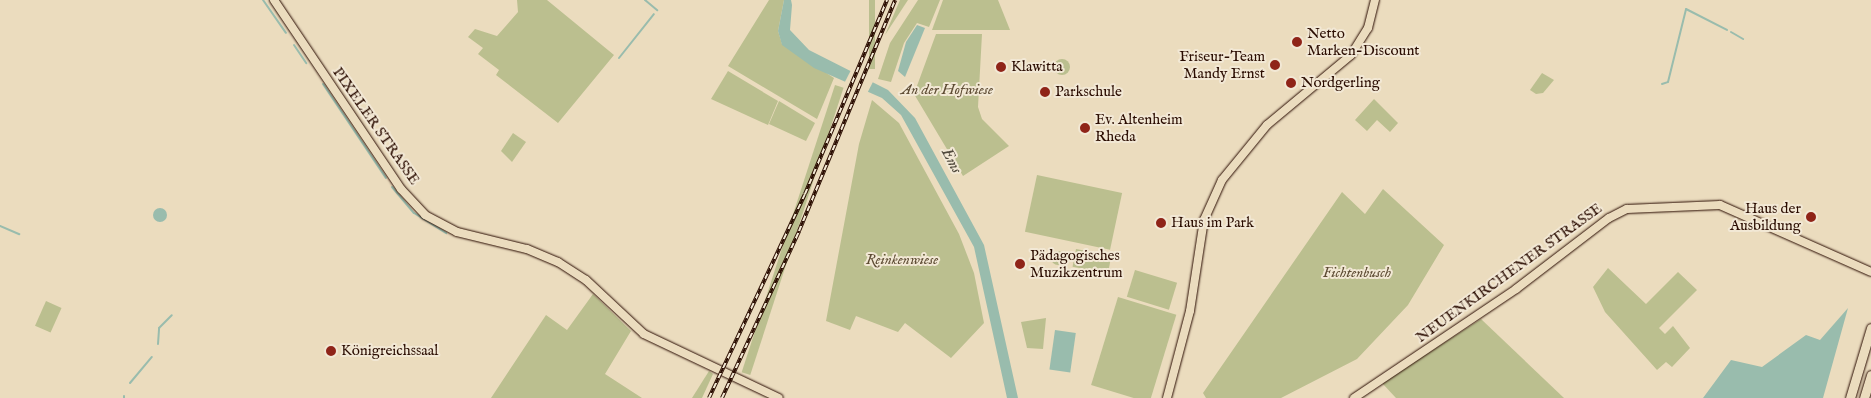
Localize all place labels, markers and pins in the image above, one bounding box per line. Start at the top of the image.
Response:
place label: Netto Marken-Discount [1307,24,1419,59]
marker: Netto Marken-Discount [1291,36,1303,48]
place label: Friseur-Team Mandy Ernst [1179,47,1265,82]
place label: Klawitta [1011,58,1063,76]
marker: Friseur-Team Mandy Ernst [1269,59,1281,71]
marker: Klawitta [995,61,1007,73]
place label: Nordgerling [1301,74,1380,92]
marker: Nordgerling [1285,77,1297,89]
place label: Parkschule [1055,83,1122,101]
marker: Parkschule [1039,86,1051,98]
place label: Ev. Altenheim Rheda [1095,110,1183,145]
marker: Ev. Altenheim Rheda [1079,122,1091,134]
place label: Haus der Ausbildung [1730,199,1801,234]
marker: Haus der Ausbildung [1805,211,1817,223]
place label: Haus im Park [1171,214,1254,232]
marker: Haus im Park [1155,217,1167,229]
place label: Pädagogisches Muzikzentrum [1030,246,1122,281]
marker: Pädagogisches Muzikzentrum [1014,258,1026,270]
place label: Königreichssaal [341,342,438,360]
marker: Königreichssaal [325,345,337,357]

